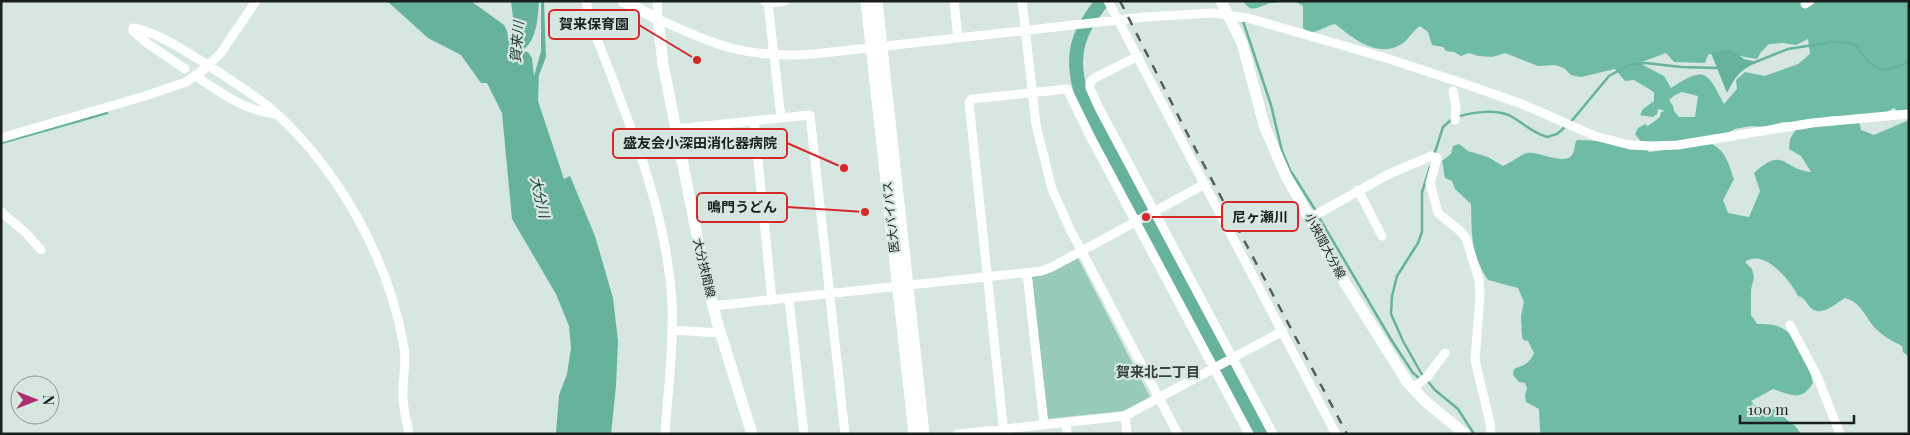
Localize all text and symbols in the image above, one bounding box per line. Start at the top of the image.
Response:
callout: 賀来保育園 [549,10,639,39]
text: 賀来保育園 [559,14,629,33]
water label: 賀来川 [505,18,528,64]
callout: 盛友会小深田消化器病院 [613,129,787,158]
text: 盛友会小深田消化器病院 [623,133,777,152]
water label: 大分川 [527,174,555,221]
street label: 医大バイパス [878,181,902,254]
callout: 鳴門うどん [697,193,787,222]
text: 鳴門うどん [707,197,777,216]
callout: 尼ヶ瀬川 [1222,202,1298,231]
text: 尼ヶ瀬川 [1232,207,1288,226]
street label: 小挾間大分線 [1302,210,1350,281]
street label: 大分挾間線 [690,237,720,299]
district label: 賀来北二丁目 [1116,362,1200,381]
north arrow [10,375,60,425]
scale bar [1740,392,1854,424]
text: N [39,395,58,405]
text: 100 m [1748,399,1789,419]

